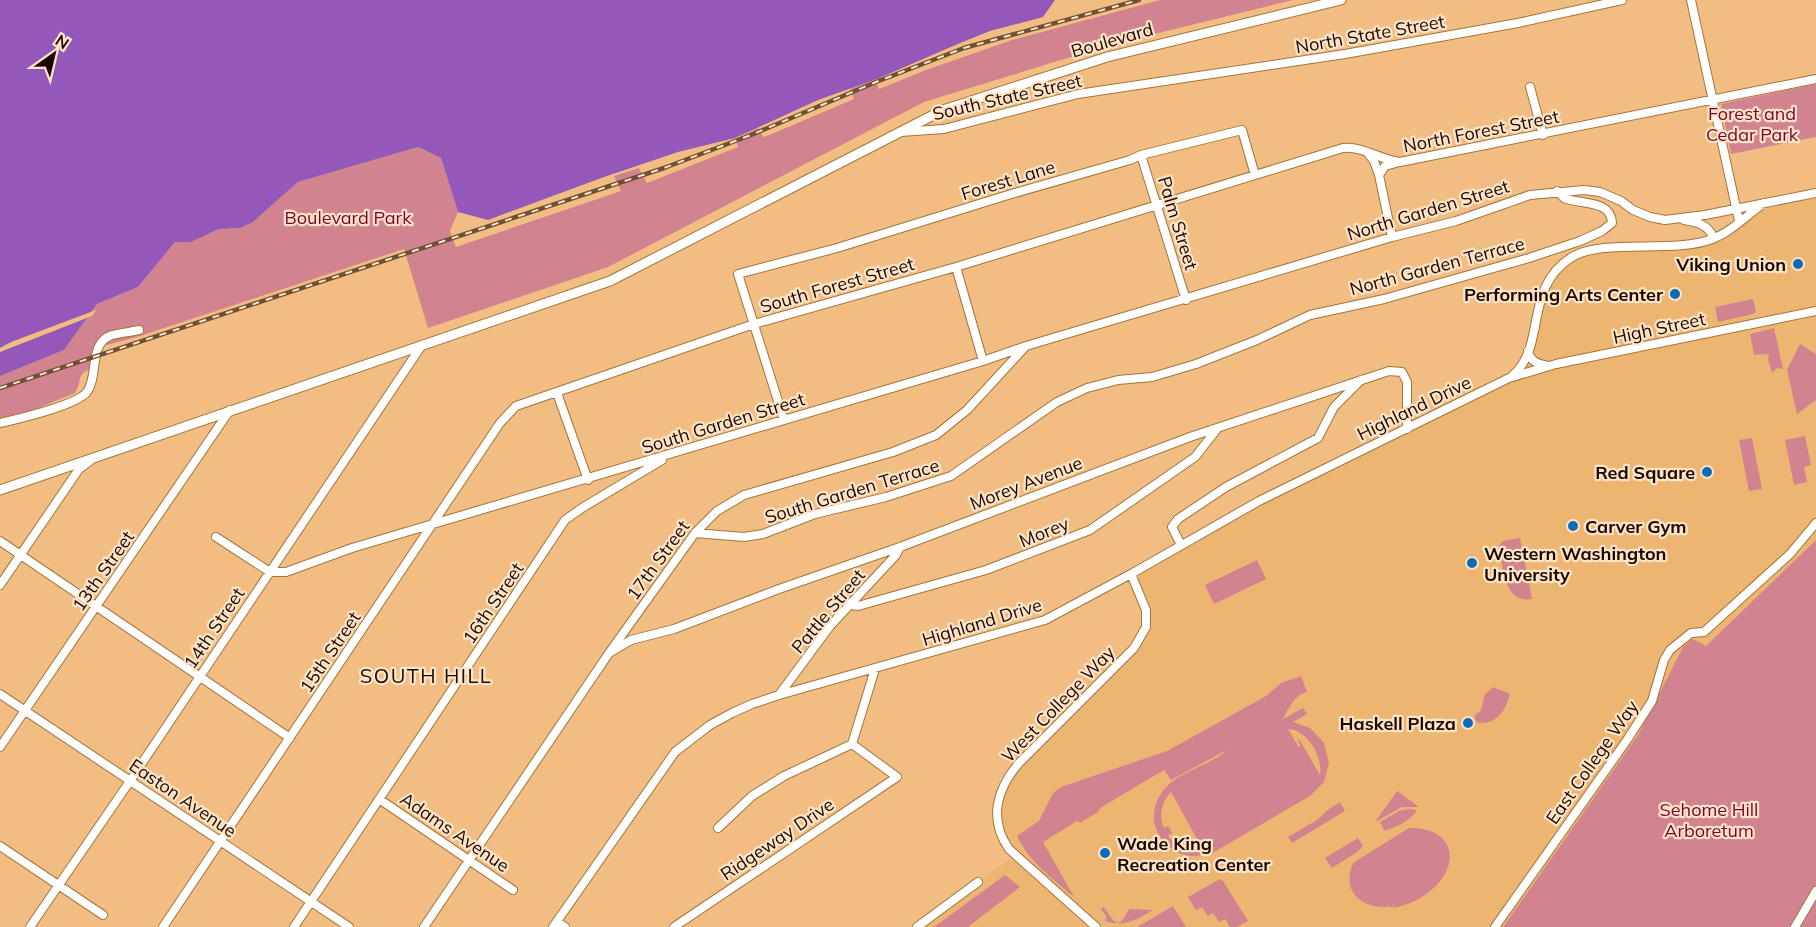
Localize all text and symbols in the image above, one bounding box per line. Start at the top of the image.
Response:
street label: North State Street [1294,10,1446,58]
street label: Boulevard [1068,17,1156,63]
north arrow [24,24,84,84]
text: N [52,30,73,53]
street label: South State Street [930,69,1084,125]
park label: Forest and Cedar Park [1706,102,1799,146]
street label: North Forest Street [1401,105,1561,157]
street label: Forest Lane [958,155,1058,205]
street label: Palm Street [1153,173,1203,273]
street label: North Garden Street [1344,174,1512,246]
park label: Boulevard Park [285,206,412,229]
street label: North Garden Terrace [1347,232,1527,300]
street label: South Forest Street [757,252,917,318]
place label: Viking Union [1675,253,1786,276]
marker: Viking Union [1791,257,1805,271]
place label: Performing Arts Center [1464,283,1664,306]
marker: Performing Arts Center [1668,287,1682,301]
street label: High Street [1611,307,1707,349]
street label: Highland Drive [1353,370,1475,446]
street label: South Garden Street [639,387,807,459]
street label: Morey Avenue [966,451,1086,515]
street label: South Garden Terrace [762,454,942,528]
place label: Red Square [1595,461,1695,484]
marker: Red Square [1700,465,1714,479]
street label: Morey [1016,512,1073,552]
place label: Carver Gym [1585,515,1687,538]
street label: 17th Street [621,516,695,604]
marker: Carver Gym [1566,519,1580,533]
street label: 13th Street [67,526,139,616]
place label: Western Washington University [1484,542,1666,586]
marker: Western Washington University [1465,556,1479,570]
street label: 16th Street [457,558,529,648]
street label: Pattle Street [786,564,870,658]
street label: 14th Street [178,583,250,673]
street label: Highland Drive [919,593,1045,651]
street label: 15th Street [294,607,366,697]
street label: West College Way [996,640,1120,767]
district label: SOUTH HILL [360,663,492,688]
street label: East College Way [1541,695,1644,828]
place label: Haskell Plaza [1340,712,1456,735]
marker: Haskell Plaza [1461,716,1475,730]
street label: Easton Avenue [125,754,241,842]
street label: Adams Avenue [396,787,514,877]
street label: Ridgeway Drive [716,793,838,885]
park label: Sehome Hill Arboretum [1660,798,1758,842]
place label: Wade King Recreation Center [1117,832,1271,876]
marker: Wade King Recreation Center [1098,846,1112,860]

